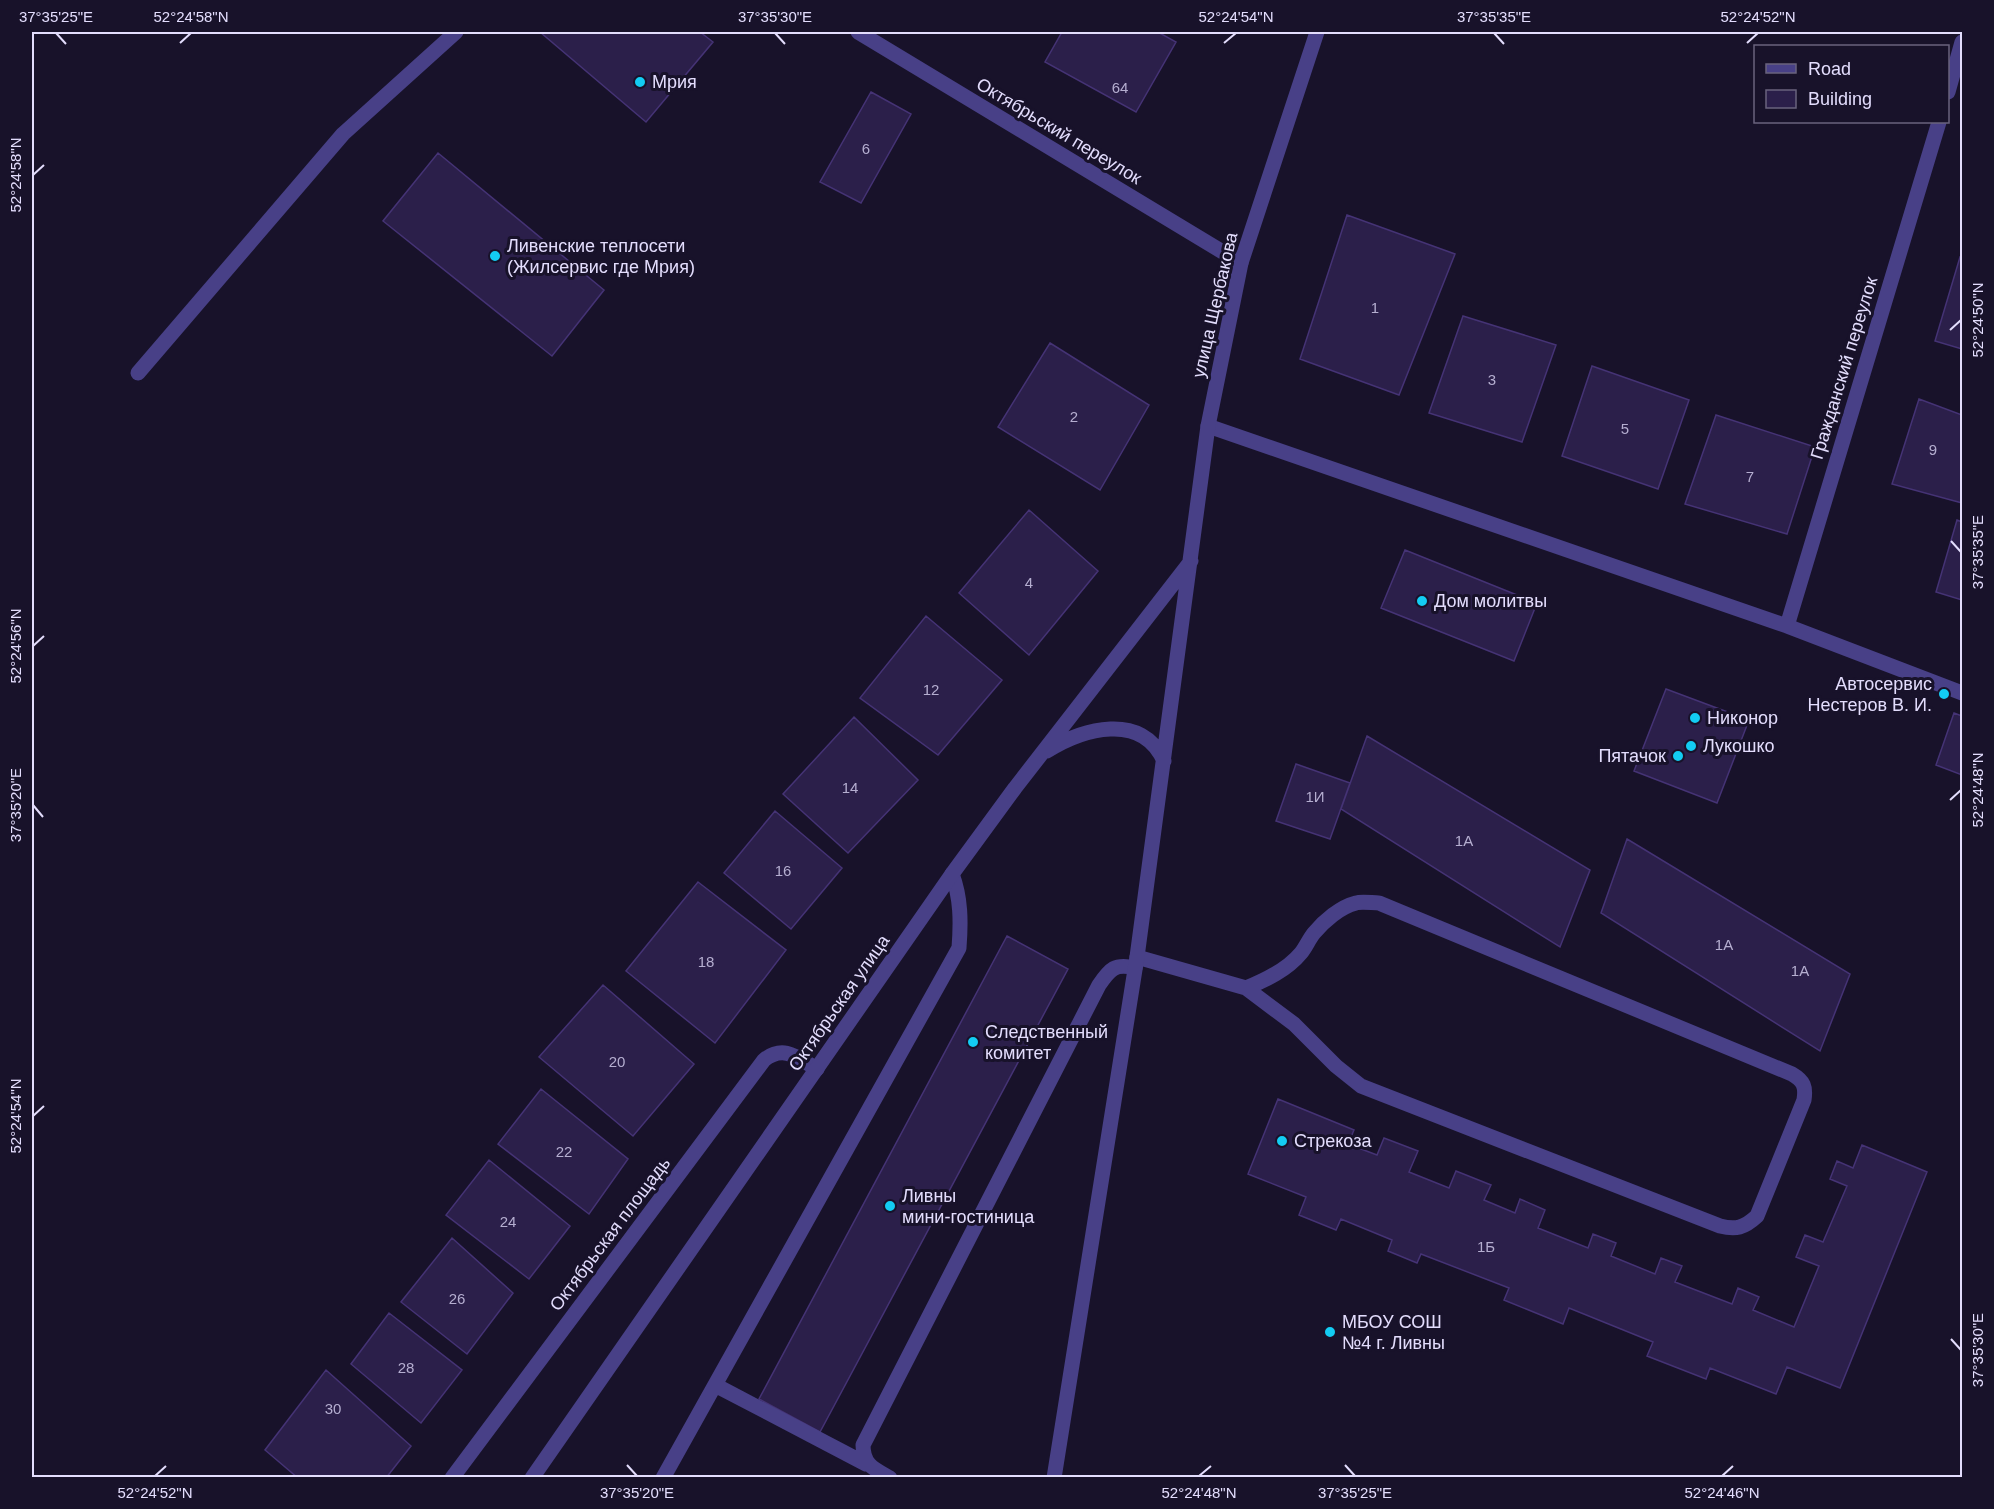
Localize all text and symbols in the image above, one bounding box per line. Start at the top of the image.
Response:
text: 37°35'25"E [19,8,93,25]
text: 52°24'58"N [153,8,229,25]
text: 37°35'30"E [738,8,812,25]
text: 52°24'54"N [1198,8,1274,25]
text: 37°35'35"E [1457,8,1531,25]
text: 52°24'52"N [1720,8,1796,25]
legend [1754,45,1949,123]
text: Road [1808,59,1851,79]
place label: Мрия [652,72,697,92]
street label: Октябрьский переулок [973,74,1145,188]
marker: Мрия [633,75,647,89]
house number: 64 [1112,79,1128,96]
text: Building [1808,89,1872,109]
text: 52°24'58"N [7,137,24,213]
house number: 6 [862,140,870,157]
street label: улица Щербакова [1189,229,1242,380]
place label: Ливенские теплосети (Жилсервис где Мрия) [507,236,695,277]
marker: Ливенские теплосети (Жилсервис где Мрия) [488,249,502,263]
street label: Гражданский переулок [1807,274,1881,462]
text: 52°24'50"N [1969,282,1986,358]
house number: 1 [1371,299,1379,316]
house number: 3 [1488,371,1496,388]
house number: 2 [1070,408,1078,425]
house number: 5 [1621,420,1629,437]
house number: 9 [1929,441,1937,458]
house number: 7 [1746,468,1754,485]
text: 37°35'35"E [1969,515,1986,589]
house number: 4 [1025,574,1033,591]
place label: Дом молитвы [1434,591,1547,611]
marker: Дом молитвы [1415,594,1429,608]
text: 52°24'56"N [7,608,24,684]
place label: Автосервис Нестеров В. И. [1807,674,1932,715]
house number: 12 [923,681,939,698]
marker: Автосервис Нестеров В. И. [1937,687,1951,701]
place label: Никонор [1707,708,1778,728]
marker: Никонор [1688,711,1702,725]
place label: Лукошко [1703,736,1775,756]
marker: Лукошко [1684,739,1698,753]
place label: Пятачок [1598,746,1666,766]
marker: Пятачок [1671,749,1685,763]
text: 52°24'48"N [1969,752,1986,828]
text: 37°35'20"E [7,768,24,842]
house number: 14 [842,779,858,796]
house number: 1И [1305,788,1325,805]
house number: 1А [1455,832,1473,849]
house number: 16 [775,862,791,879]
street label: Октябрьская улица [785,930,894,1075]
house number: 1А [1715,936,1733,953]
house number: 18 [698,953,714,970]
house number: 1А [1791,962,1809,979]
place label: Следственный комитет [985,1022,1108,1063]
marker: Следственный комитет [966,1035,980,1049]
house number: 20 [609,1053,625,1070]
text: 52°24'54"N [7,1078,24,1154]
place label: Стрекоза [1294,1131,1372,1151]
marker: Стрекоза [1275,1134,1289,1148]
house number: 22 [556,1143,572,1160]
street label: Октябрьская площадь [546,1153,674,1315]
place label: Ливны мини-гостиница [902,1186,1035,1227]
marker: Ливны мини-гостиница [883,1199,897,1213]
house number: 24 [500,1213,516,1230]
house number: 1Б [1477,1238,1495,1255]
house number: 26 [449,1290,465,1307]
place label: МБОУ СОШ №4 г. Ливны [1342,1312,1445,1353]
text: 37°35'30"E [1969,1313,1986,1387]
marker: МБОУ СОШ №4 г. Ливны [1323,1325,1337,1339]
house number: 28 [398,1359,414,1376]
house number: 30 [325,1400,341,1417]
text: 52°24'52"N [117,1484,193,1501]
text: 37°35'20"E [600,1484,674,1501]
text: 52°24'48"N [1161,1484,1237,1501]
text: 37°35'25"E [1318,1484,1392,1501]
text: 52°24'46"N [1684,1484,1760,1501]

